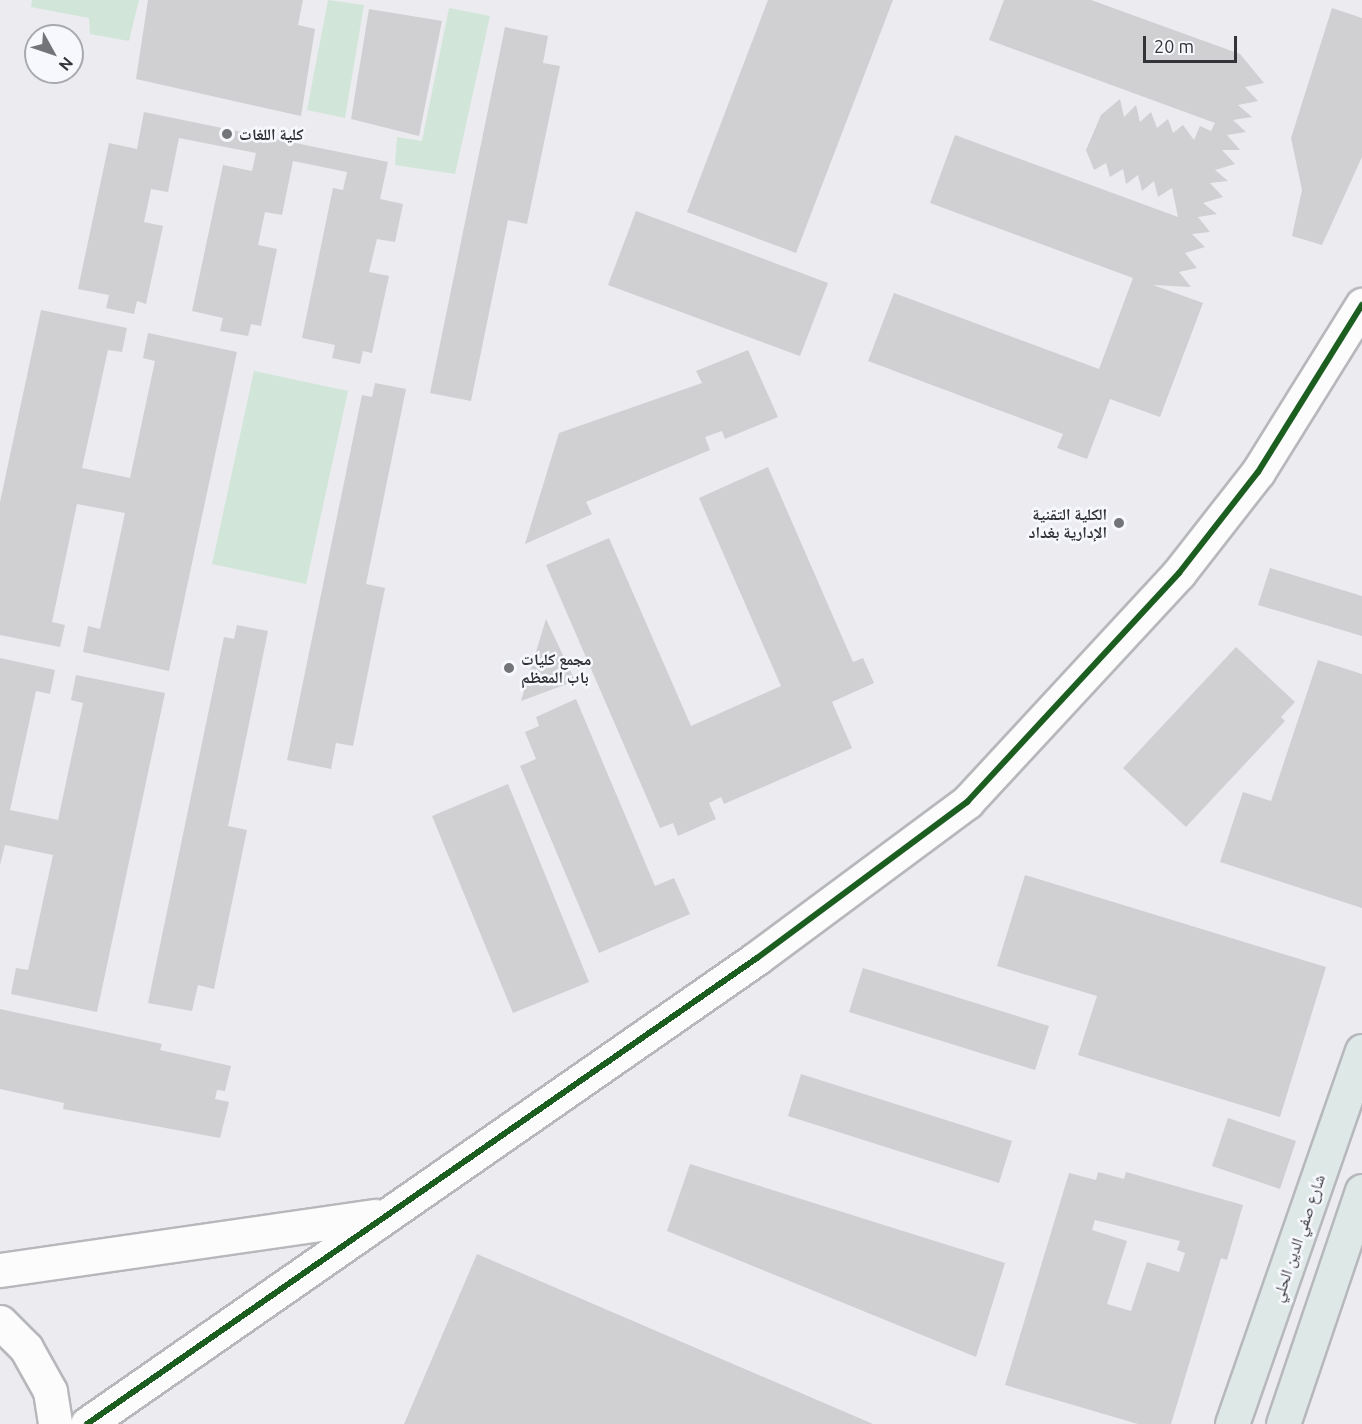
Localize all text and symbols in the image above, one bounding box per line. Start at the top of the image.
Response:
north arrow [24,24,84,84]
scale bar [1146,24,1240,62]
text: 20 m [1154,36,1194,56]
text: N [56,54,77,75]
place label: كلية اللغات [239,124,304,144]
marker: كلية اللغات [220,127,234,141]
place label: الكلية التقنية الإدارية بغداد [1029,504,1107,542]
marker: الكلية التقنية الإدارية بغداد [1112,516,1126,530]
place label: مجمع كليات باب المعظم [521,649,591,687]
marker: مجمع كليات باب المعظم [502,661,516,675]
street label: شارع صفي الدين الحلي [1267,1172,1329,1304]

